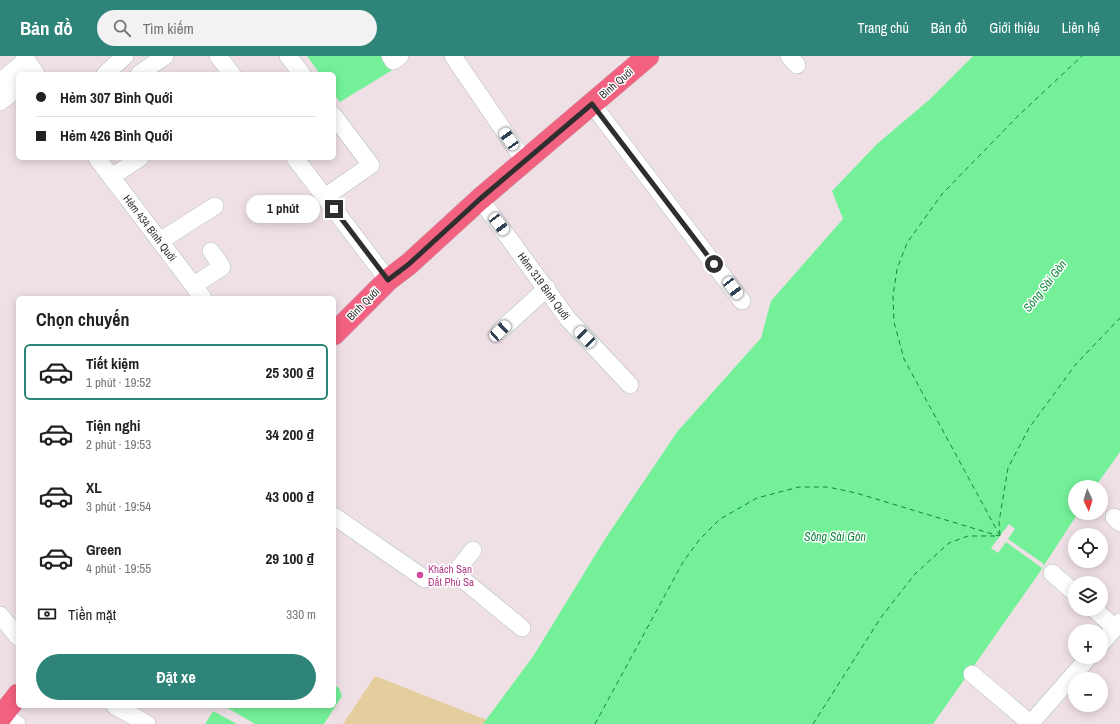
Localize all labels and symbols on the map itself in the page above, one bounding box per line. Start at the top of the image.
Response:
street label: Bình Quới [596,64,636,102]
car [497,126,521,152]
street label: Hẻm 434 Bình Quới [120,192,180,264]
callout: 1 phút [246,195,320,223]
route end [325,200,343,218]
car [487,211,511,237]
street label: Hẻm 319 Bình Quới [515,250,573,322]
route start [705,255,723,273]
water label: Sông Sài Gòn [1020,257,1070,315]
car [721,275,745,301]
street label: Bình Quới [344,285,382,323]
car [487,318,513,344]
car [572,324,598,350]
north arrow [1068,480,1108,520]
water label: Sông Sài Gòn [804,529,866,545]
place label: Khách Sạn Đất Phù Sa [428,562,474,589]
marker: Khách Sạn Đất Phù Sa [415,570,425,580]

